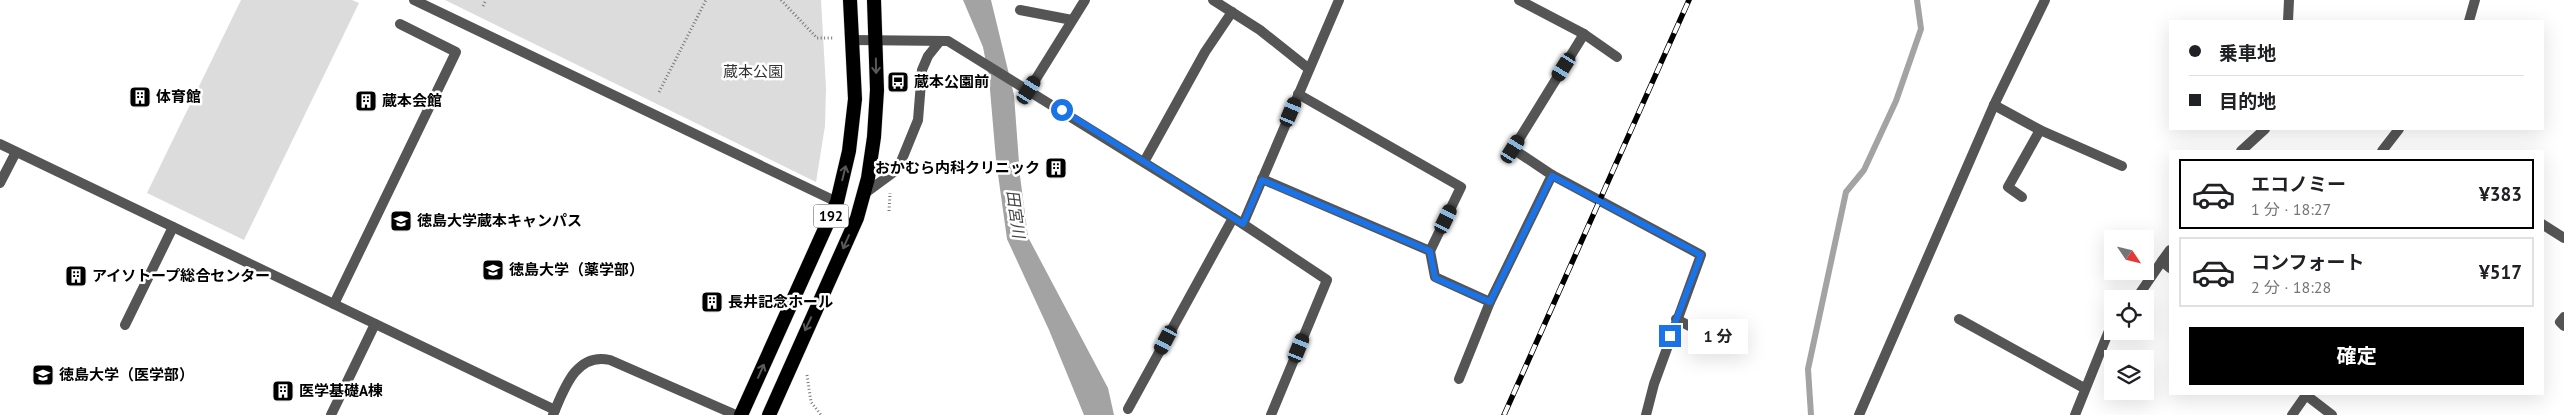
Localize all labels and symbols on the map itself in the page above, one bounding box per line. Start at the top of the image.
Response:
car [1549,50,1578,84]
one-way arrow [871,58,881,74]
park label: 蔵本公園 [723,62,783,81]
bus stop icon: 蔵本公園前 [886,70,910,94]
place label: 蔵本公園前 [914,72,989,91]
car [1014,73,1043,107]
building icon: 体育館 [128,85,152,109]
place label: 体育館 [156,87,201,106]
building icon: 蔵本会館 [354,89,378,113]
place label: 蔵本会館 [382,91,442,110]
car [1278,95,1303,129]
route start [1051,99,1073,121]
car [1498,132,1527,166]
building icon: おかむら内科クリニック [1044,156,1068,180]
place label: おかむら内科クリニック [875,158,1040,177]
one-way arrow [840,165,849,181]
water label: 田宮川 [1003,189,1030,241]
car [1432,202,1459,236]
road number: 192 [814,205,848,228]
school or university icon: 徳島大学蔵本キャンパス [389,209,413,233]
place label: 徳島大学蔵本キャンパス [417,211,582,230]
north arrow [2104,230,2154,280]
one-way arrow [841,234,851,249]
school or university icon: 徳島大学（薬学部） [481,258,505,282]
place label: 徳島大学（薬学部） [509,260,644,279]
building icon: アイソトープ総合センター [64,264,88,288]
place label: アイソトープ総合センター [92,266,270,285]
building icon: 長井記念ホール [700,290,724,314]
place label: 長井記念ホール [728,292,833,311]
one-way arrow [803,316,813,331]
callout: 1 分 [1688,318,1748,354]
car [1152,323,1179,357]
route end [1659,325,1681,347]
car [1286,331,1311,365]
school or university icon: 徳島大学（医学部） [31,363,55,387]
one-way arrow [757,364,766,379]
place label: 徳島大学（医学部） [59,365,194,384]
building icon: 医学基礎A棟 [271,379,295,403]
place label: 医学基礎A棟 [299,381,383,400]

